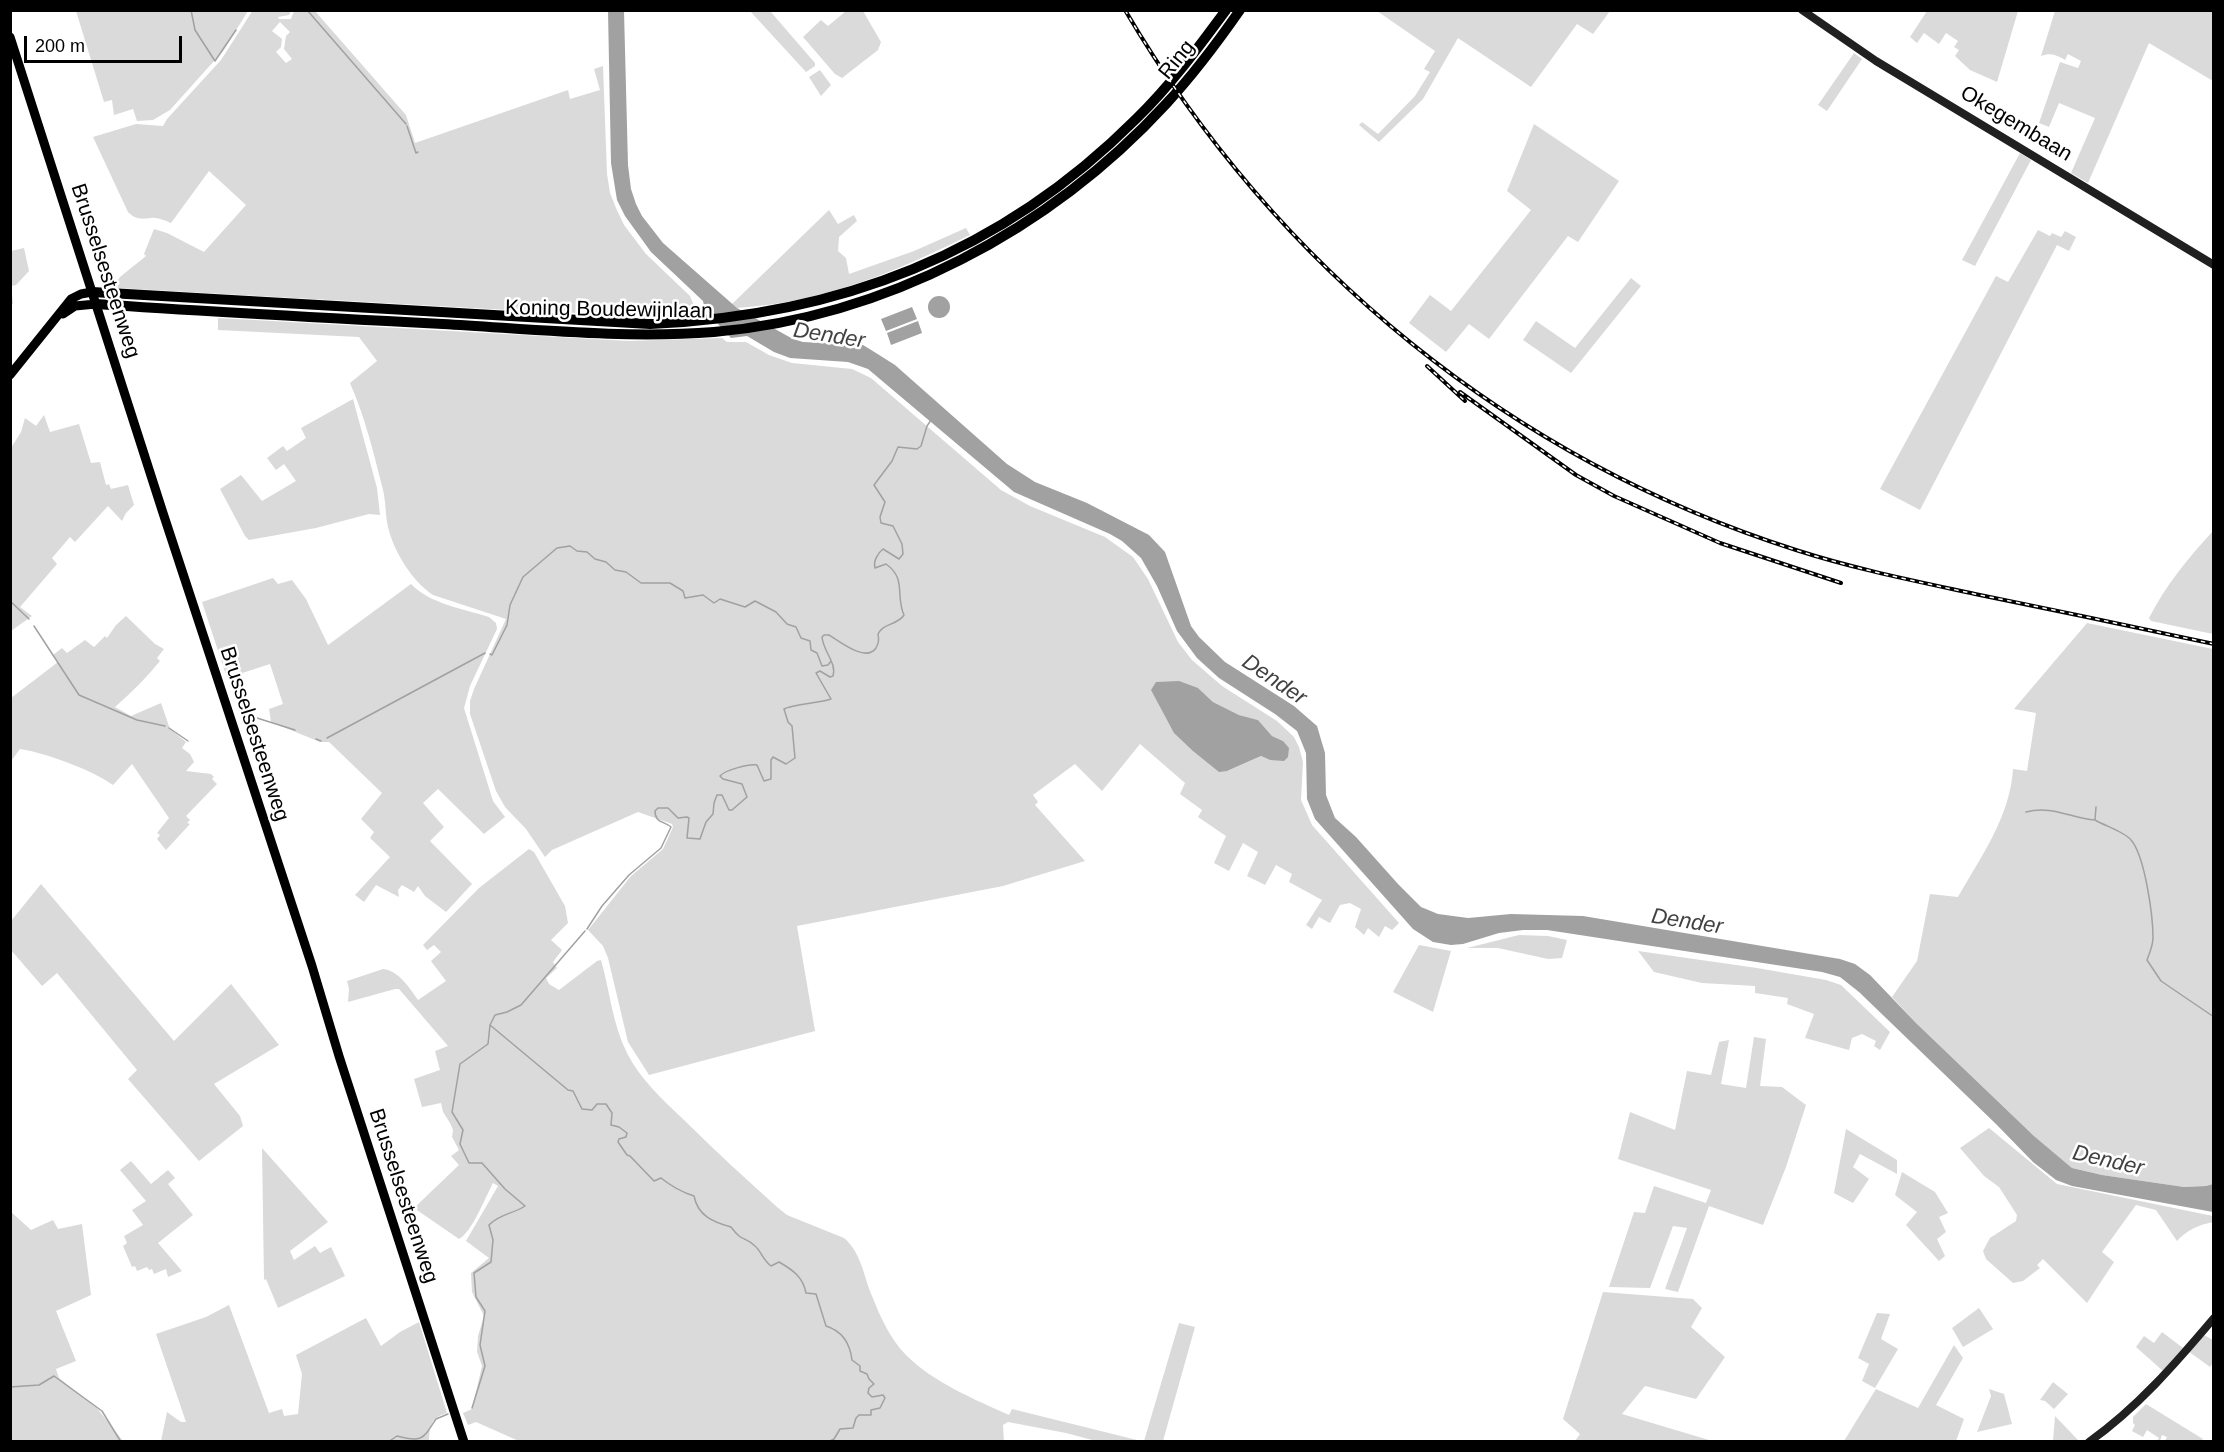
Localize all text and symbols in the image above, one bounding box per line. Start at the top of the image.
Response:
scale bar [27,24,184,62]
street label: Ring [1154,35,1200,85]
text: 200 m [35,36,85,56]
street label: Okegembaan [1955,81,2077,167]
street label: Brusselsesteenweg [65,181,145,361]
street label: Koning Boudewijnlaan [505,296,713,324]
water label: Dender [791,317,867,355]
street label: Brusselsesteenweg [214,644,294,824]
water label: Dender [1237,649,1311,711]
water label: Dender [1649,903,1725,941]
street label: Brusselsesteenweg [363,1106,443,1286]
water label: Dender [2070,1140,2146,1182]

